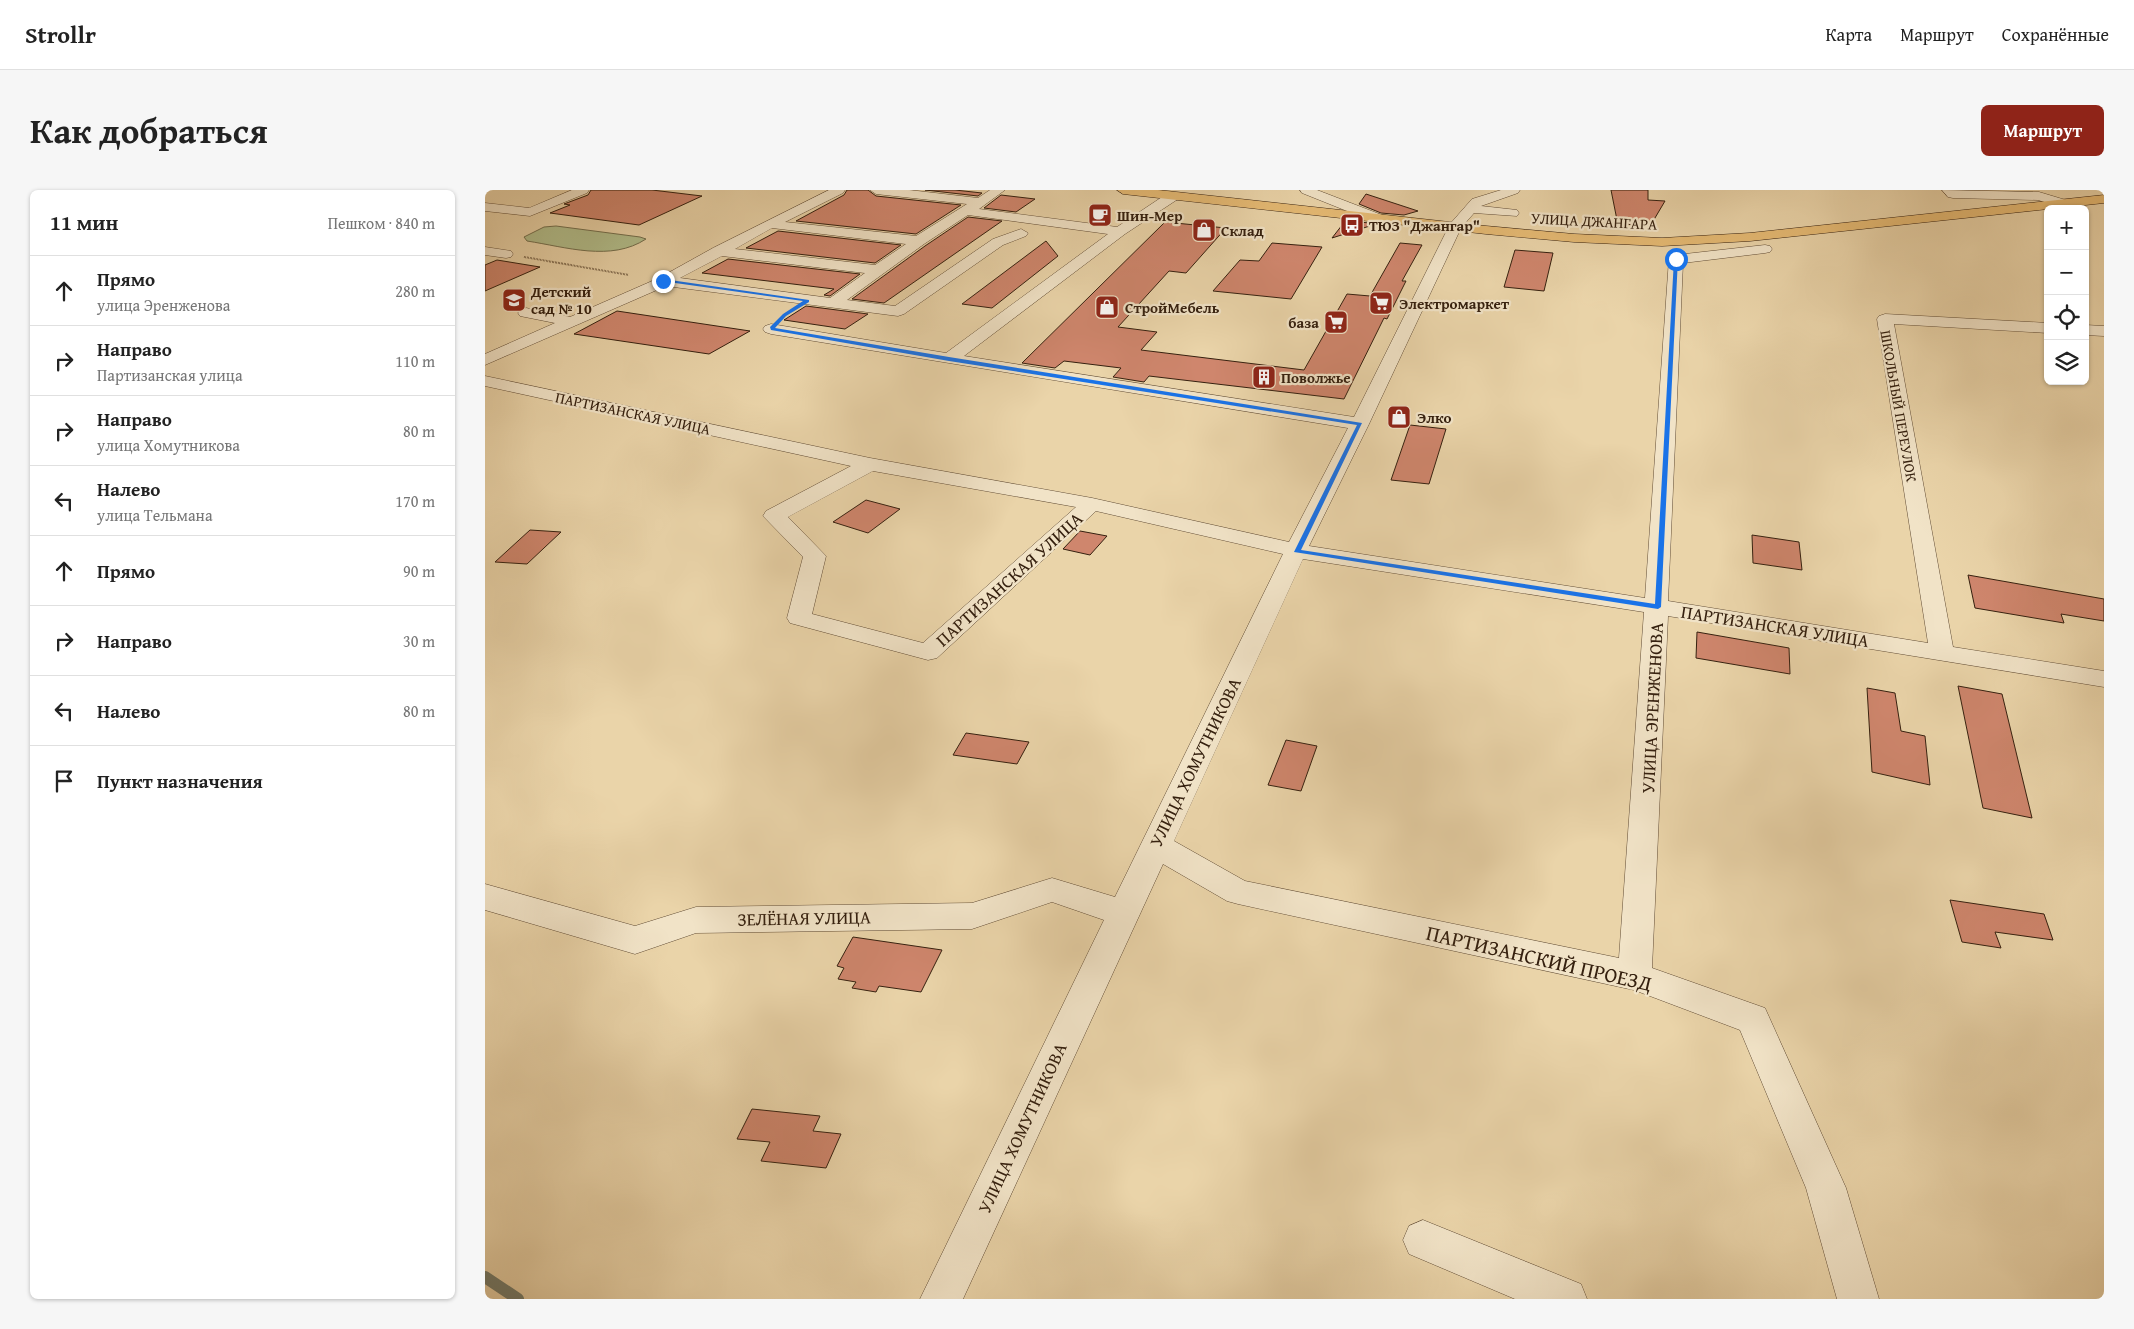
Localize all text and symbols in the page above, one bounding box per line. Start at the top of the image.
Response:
text: Strollr [25,17,96,52]
text: Карта [1826,21,1872,48]
text: Маршрут [1900,21,1974,48]
text: Сохранённые [2002,21,2109,48]
text: Как добраться [30,105,268,156]
button: Маршрут [1981,105,2104,156]
cafe icon: Шин-Мер [1087,202,1113,228]
place label: Шин-Мер [1117,205,1183,226]
map controls [2044,205,2089,385]
button: + [2044,205,2089,250]
text: 11 мин [50,207,118,238]
street label: УЛИЦА ДЖАНГАРА [1530,207,1658,235]
text: Пешком · 840 m [328,211,435,235]
bus stop icon: ТЮЗ "Джангар" [1339,212,1365,238]
place label: ТЮЗ "Джангар" [1369,215,1480,236]
shop icon: Склад [1191,217,1217,243]
place label: Склад [1221,220,1264,241]
route start [1665,248,1688,271]
button: − [2044,250,2089,295]
text: Прямо [97,265,155,293]
route end [652,270,675,293]
icon: ahead [50,277,78,305]
text: 280 m [395,279,435,303]
place label: Детский сад № 10 [530,281,592,319]
school or university icon: Детский сад № 10 [501,287,527,313]
supermarket icon: Электромаркет [1368,290,1394,316]
text: улица Эренженова [97,293,230,317]
place label: Электромаркет [1399,293,1510,314]
shop icon: СтройМебель [1094,294,1120,320]
button: locate [2044,295,2089,340]
place label: СтройМебель [1125,297,1220,318]
supermarket icon: база [1323,309,1349,335]
place label: база [1288,312,1319,333]
street label: ШКОЛЬНЫЙ ПЕРЕУЛОК [1875,329,1923,484]
text: Направо [97,335,172,363]
button: layers [2044,340,2089,385]
icon: right [50,347,78,375]
text: 110 m [395,349,435,373]
text: Партизанская улица [97,363,243,387]
building icon: Поволжье [1251,364,1277,390]
place label: Поволжье [1281,367,1351,388]
street label: ПАРТИЗАНСКАЯ УЛИЦА [553,386,713,440]
shop icon: Элко [1386,404,1412,430]
text: Направо [97,405,172,433]
place label: Элко [1417,407,1452,428]
icon: right [50,417,78,445]
text: 80 m [403,419,435,443]
text: улица Хомутникова [97,433,240,457]
text: Налево [97,475,160,503]
icon: left [50,487,78,515]
text: 170 m [395,489,435,513]
text: улица Тельмана [97,503,213,527]
street label: ПАРТИЗАНСКАЯ УЛИЦА [929,505,1089,653]
icon: ahead [50,557,78,585]
text: Прямо [97,557,155,585]
text: 90 m [403,559,435,583]
street label: ПАРТИЗАНСКАЯ УЛИЦА [1679,598,1871,654]
street label: УЛИЦА ЭРЕНЖЕНОВА [1634,622,1670,794]
icon: right [50,627,78,655]
text: Направо [97,627,172,655]
text: 30 m [403,629,435,653]
street label: УЛИЦА ХОМУТНИКОВА [1142,673,1248,851]
icon: left [50,697,78,725]
text: Налево [97,697,160,725]
text: 80 m [403,699,435,723]
icon: arrive [50,767,78,795]
text: Пункт назначения [97,767,263,795]
street label: ЗЕЛЁНАЯ УЛИЦА [737,903,871,933]
street label: ПАРТИЗАНСКИЙ ПРОЕЗД [1423,917,1655,999]
street label: УЛИЦА ХОМУТНИКОВА [971,1038,1073,1218]

